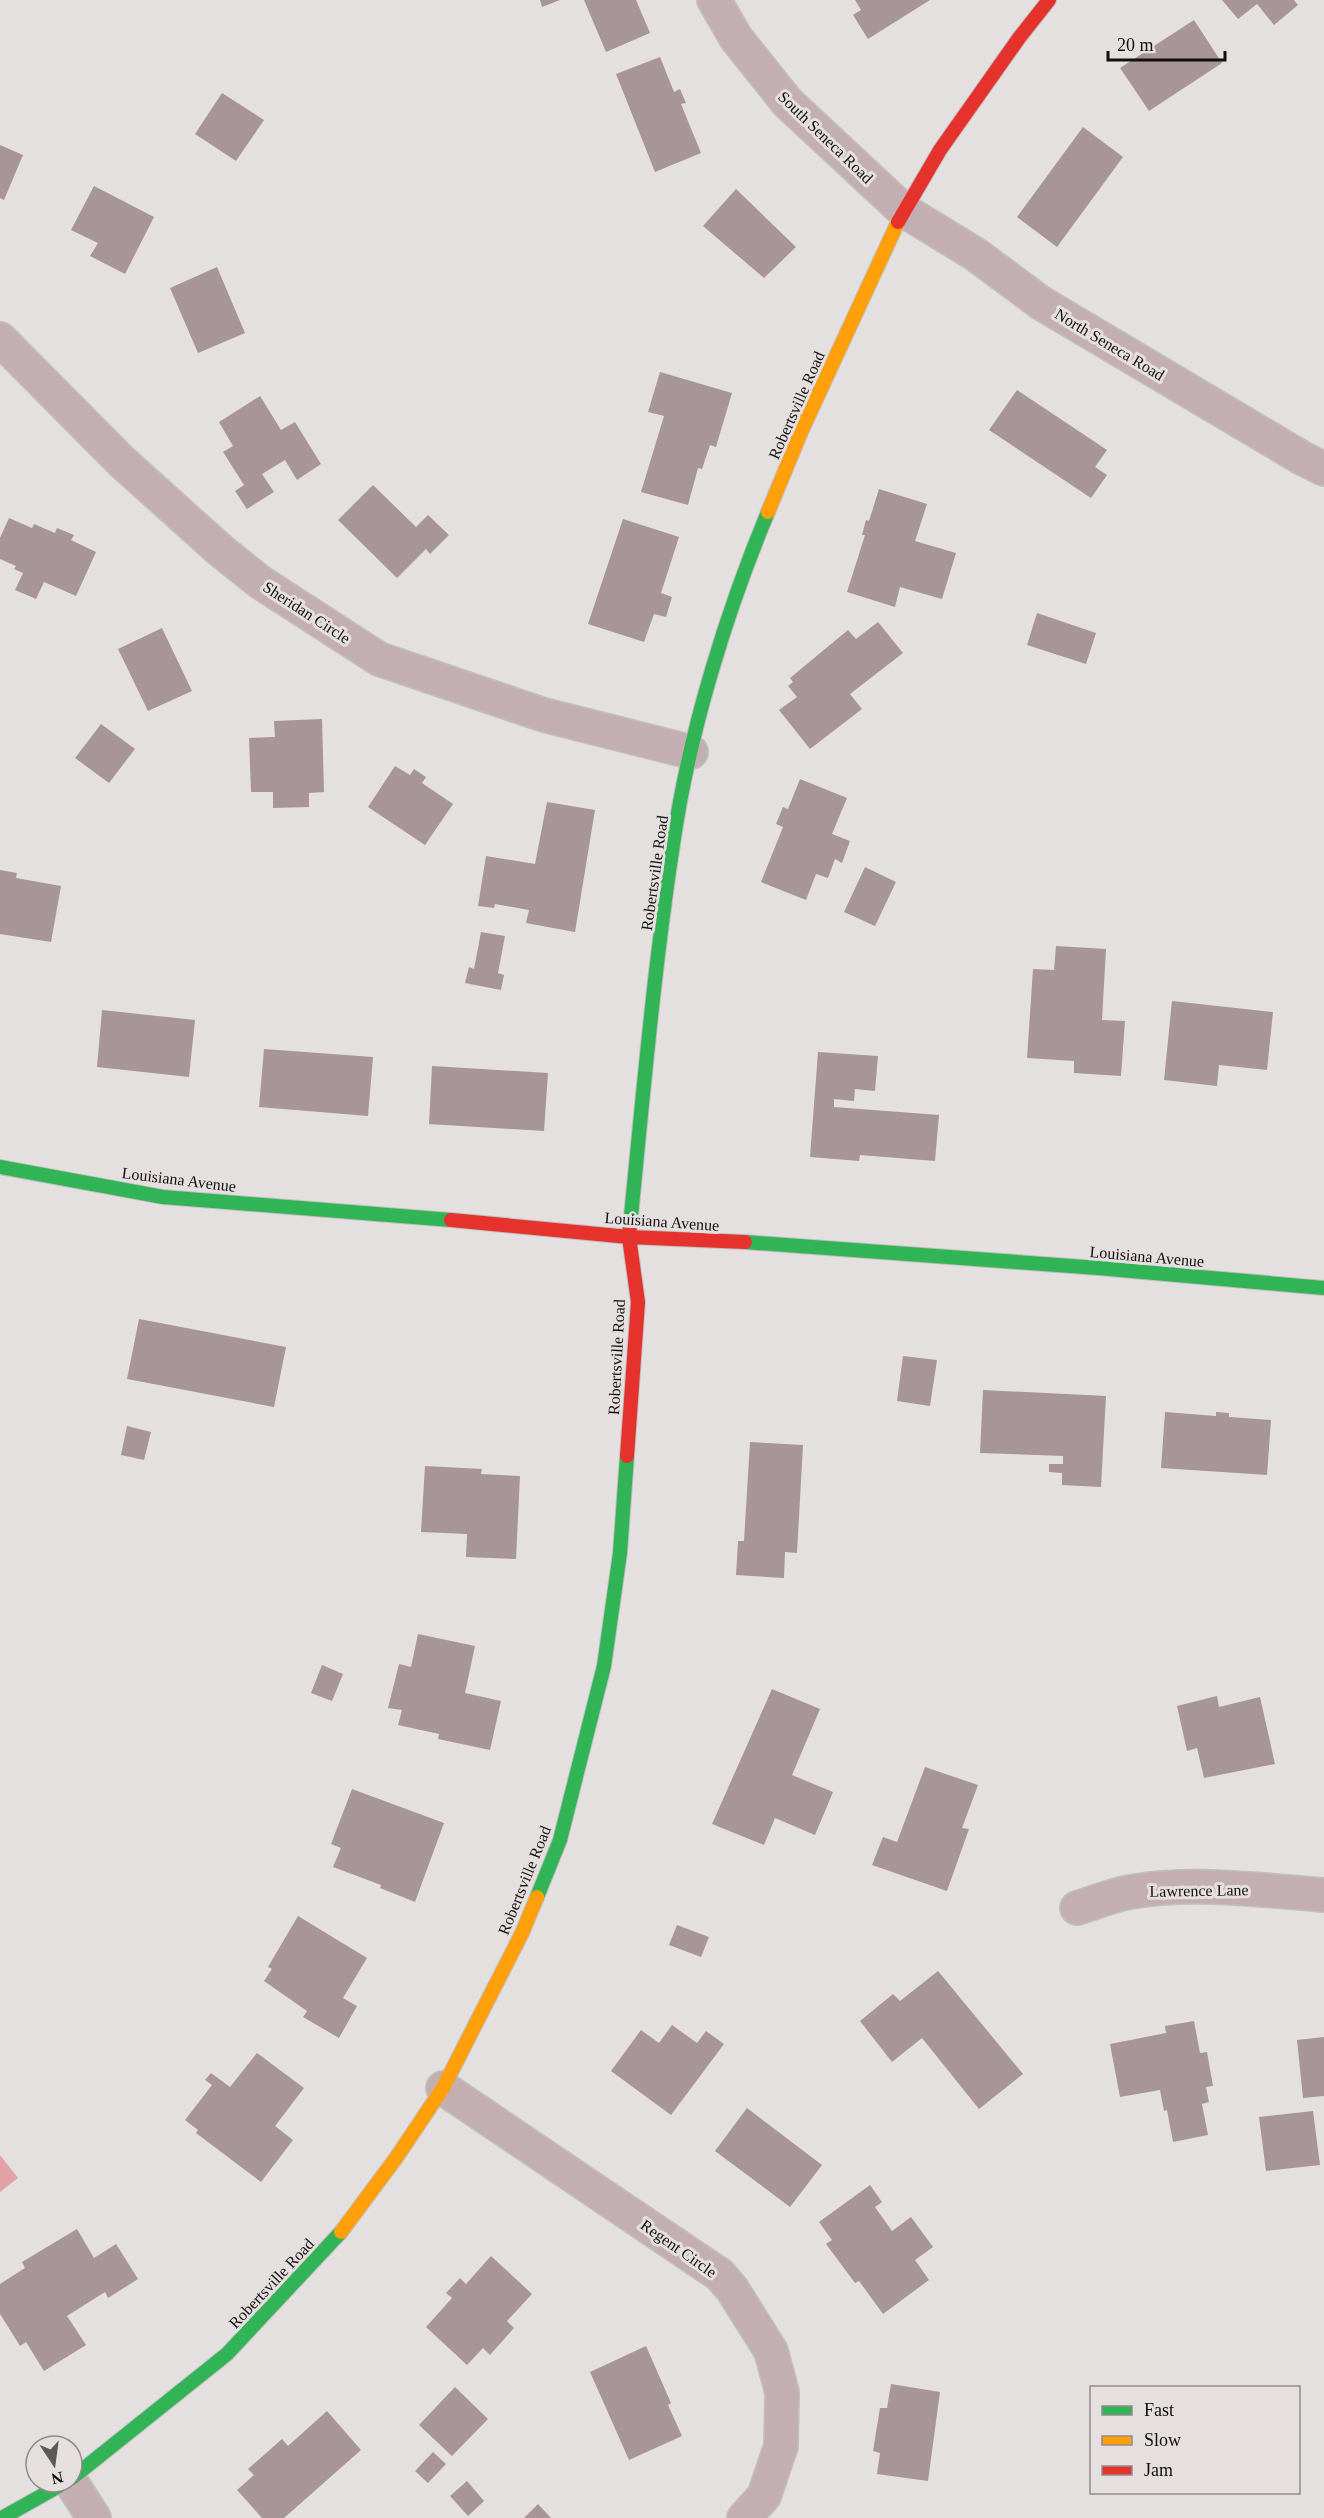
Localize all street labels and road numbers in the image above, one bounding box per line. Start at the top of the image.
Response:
street label: South Seneca Road [775,88,876,187]
street label: North Seneca Road [1052,305,1167,384]
street label: Robertsville Road [765,349,828,462]
street label: Sheridan Circle [260,578,353,647]
street label: Robertsville Road [638,814,671,932]
street label: Louisiana Avenue [121,1164,237,1195]
street label: Louisiana Avenue [604,1209,720,1234]
street label: Louisiana Avenue [1089,1243,1205,1270]
street label: Robertsville Road [605,1299,628,1415]
street label: Robertsville Road [495,1823,554,1937]
street label: Lawrence Lane [1149,1881,1249,1900]
street label: Regent Circle [637,2216,720,2282]
street label: Robertsville Road [226,2235,317,2332]

